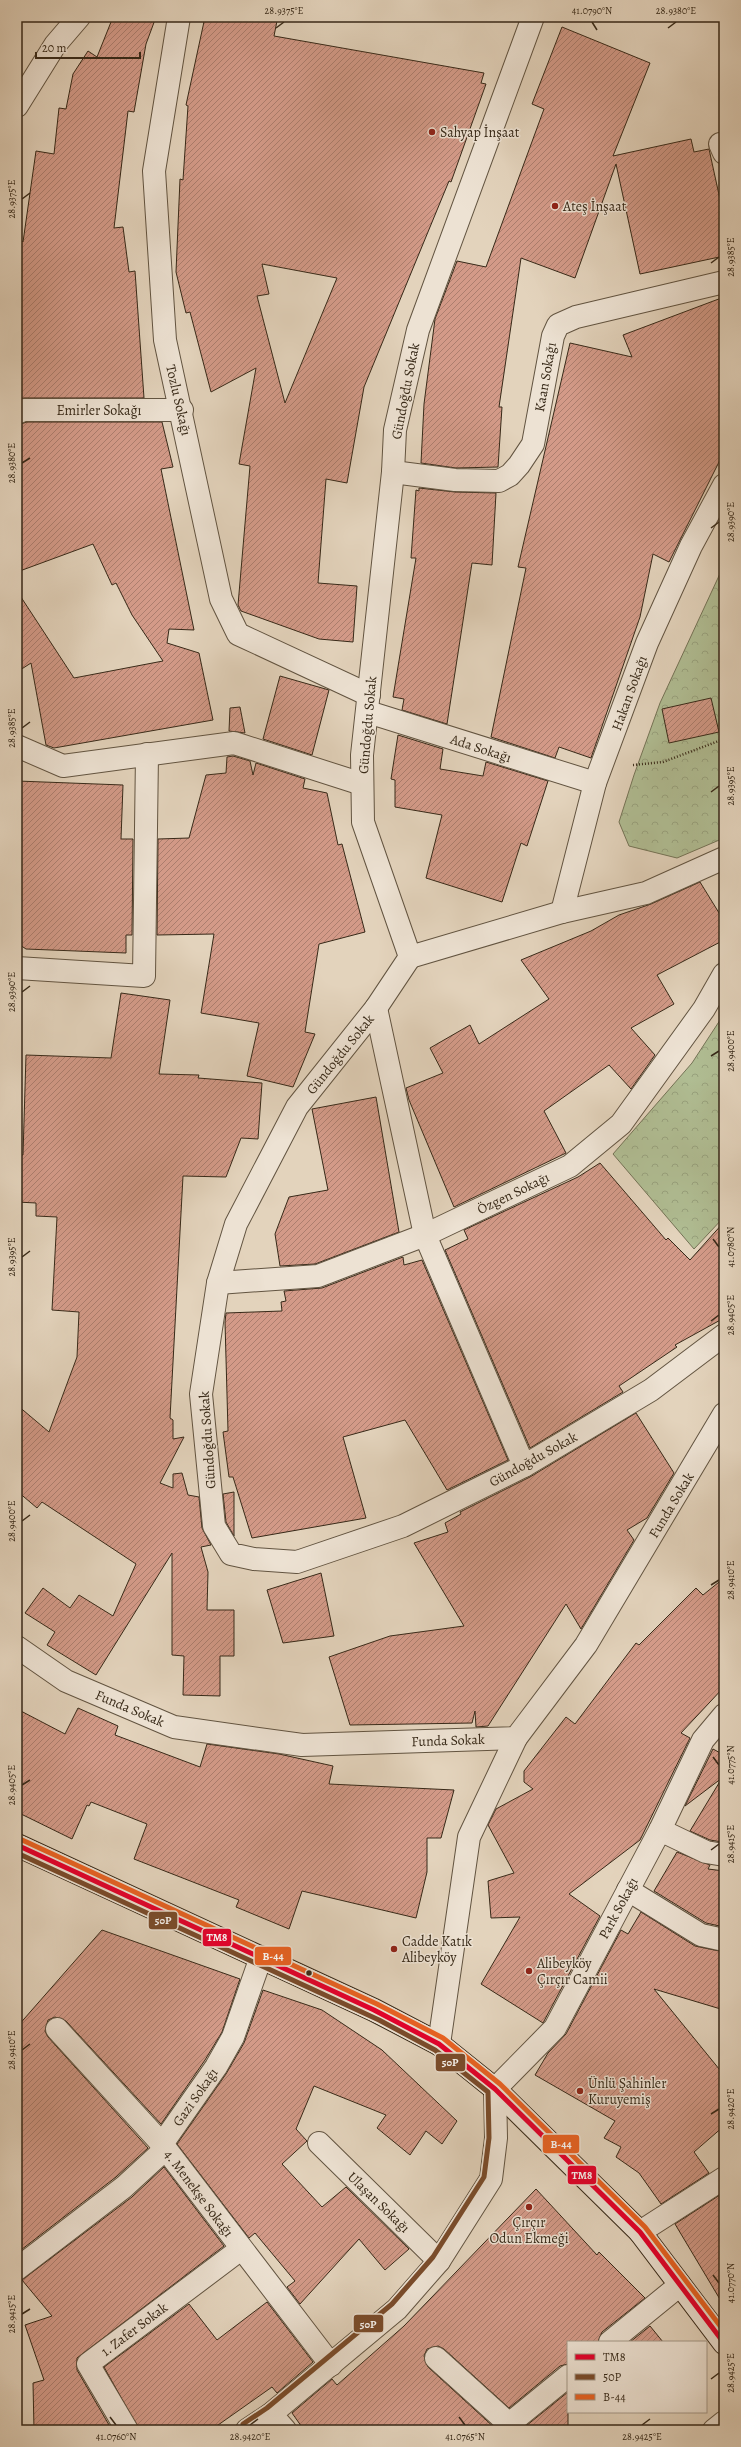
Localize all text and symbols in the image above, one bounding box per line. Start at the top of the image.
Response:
text: 28.9375°E [265,4,303,17]
text: 41.0790°N [572,4,612,17]
text: 28.9380°E [656,4,696,17]
scale bar [36,34,140,60]
text: 20 m [42,40,66,56]
place label: Sahyap İnşaat [440,123,520,142]
marker: Sahyap İnşaat [427,127,437,137]
text: 28.9375°E [5,180,18,218]
place label: Ateş İnşaat [562,197,627,216]
marker: Ateş İnşaat [550,201,560,211]
text: 28.9385°E [724,237,737,277]
street label: Gündoğdu Sokak [387,341,424,441]
street label: Kaan Sokağı [530,341,561,413]
street label: Tozlu Sokağı [161,363,196,437]
street label: Emirler Sokağı [57,401,142,420]
text: 28.9380°E [5,443,18,483]
text: 28.9390°E [724,502,737,542]
street label: Hakan Sokağı [607,653,652,733]
street label: Gündoğdu Sokak [354,675,381,775]
text: 28.9385°E [5,708,18,748]
street label: Ada Sokağı [447,729,514,767]
text: 28.9395°E [724,766,737,806]
text: 28.9390°E [5,972,18,1012]
street label: Gündoğdu Sokak [302,1010,379,1098]
text: 28.9400°E [724,1030,737,1072]
street label: Özgen Sokağı [474,1168,553,1219]
text: 41.0780°N [724,1227,737,1267]
text: 28.9395°E [5,1237,18,1277]
text: 28.9405°E [724,1295,737,1335]
street label: Gündoğdu Sokak [195,1390,220,1489]
street label: Gündoğdu Sokak [486,1427,581,1491]
street label: Funda Sokak [644,1469,699,1542]
text: 28.9400°E [5,1500,18,1542]
text: 28.9410°E [724,1560,737,1600]
street label: Funda Sokak [92,1685,167,1732]
street label: Funda Sokak [411,1730,485,1751]
text: 41.0775°N [724,1745,737,1785]
text: 28.9405°E [5,1765,18,1805]
text: 28.9415°E [724,1825,737,1863]
street label: Park Sokağı [594,1874,643,1942]
line badge: 50P [148,1911,178,1930]
text: 50P [155,1913,172,1928]
line badge: TM8 [202,1928,232,1947]
text: TM8 [207,1930,227,1945]
place label: Cadde Katık Alibeyköy [401,1932,472,1967]
marker: Cadde Katık Alibeyköy [389,1944,399,1954]
line badge: B-44 [254,1946,292,1966]
text: B-44 [262,1949,284,1964]
place label: Alibeyköy Çırçır Camii [536,1954,608,1989]
marker: Alibeyköy Çırçır Camii [524,1966,534,1976]
unlabelled marker [304,1968,314,1978]
text: 28.9410°E [5,2030,18,2070]
line badge: 50P [435,2053,466,2072]
text: 50P [442,2055,459,2070]
street label: Gazi Sokağı [168,2064,222,2130]
place label: Ünlü Şahinler Kuruyemiş [588,2074,667,2109]
marker: Ünlü Şahinler Kuruyemiş [575,2086,585,2096]
text: 28.9420°E [724,2089,737,2129]
line badge: B-44 [542,2134,580,2154]
text: B-44 [550,2137,572,2152]
street label: 4. Menekşe Sokağı [159,2146,238,2241]
line badge: TM8 [567,2165,597,2185]
street label: Ulaşan Sokağı [343,2168,414,2237]
text: TM8 [572,2168,592,2183]
marker: Çırçır Odun Ekmeği [524,2202,534,2212]
place label: Çırçır Odun Ekmeği [489,2213,569,2248]
text: 41.0770°N [724,2263,737,2303]
text: 28.9415°E [5,2295,18,2333]
street label: 1. Zafer Sokak [97,2298,172,2361]
line badge: 50P [353,2314,384,2333]
text: 50P [360,2317,377,2332]
legend [567,2341,707,2413]
text: TM8 [603,2349,626,2365]
text: 28.9425°E [724,2353,737,2393]
text: 50P [603,2369,622,2385]
text: B-44 [603,2389,626,2405]
text: 41.0760°N [96,2430,136,2443]
text: 28.9420°E [230,2430,270,2443]
text: 41.0765°N [445,2430,485,2443]
text: 28.9425°E [622,2430,662,2443]

